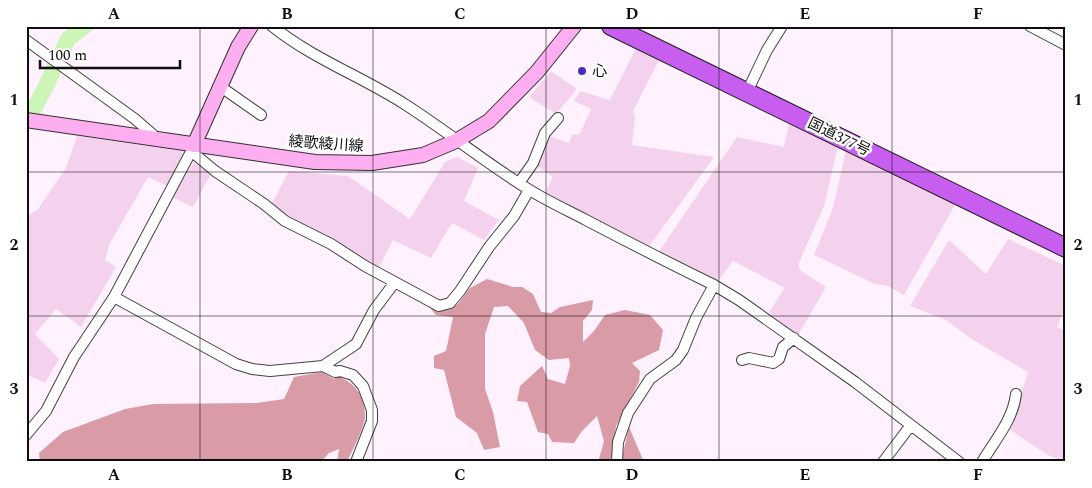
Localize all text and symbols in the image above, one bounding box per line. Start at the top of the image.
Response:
text: A [108,2,121,26]
text: B [281,2,293,26]
text: C [454,2,466,26]
text: D [626,2,639,26]
text: E [800,2,810,26]
text: F [973,2,983,26]
scale bar [40,38,180,70]
text: 100 m [48,44,87,67]
place label: 心 [592,60,607,83]
marker: 心 [576,65,588,77]
text: 1 [10,88,18,112]
text: 1 [1074,88,1082,112]
street label: 国道377号 [804,112,874,162]
street label: 綾歌綾川線 [288,130,364,158]
text: 2 [10,233,19,257]
text: 2 [1074,233,1083,257]
text: 3 [10,377,19,401]
text: 3 [1074,377,1083,401]
text: A [108,463,121,487]
text: B [281,463,293,487]
text: C [454,463,466,487]
text: D [626,463,639,487]
text: E [800,463,810,487]
text: F [973,463,983,487]

